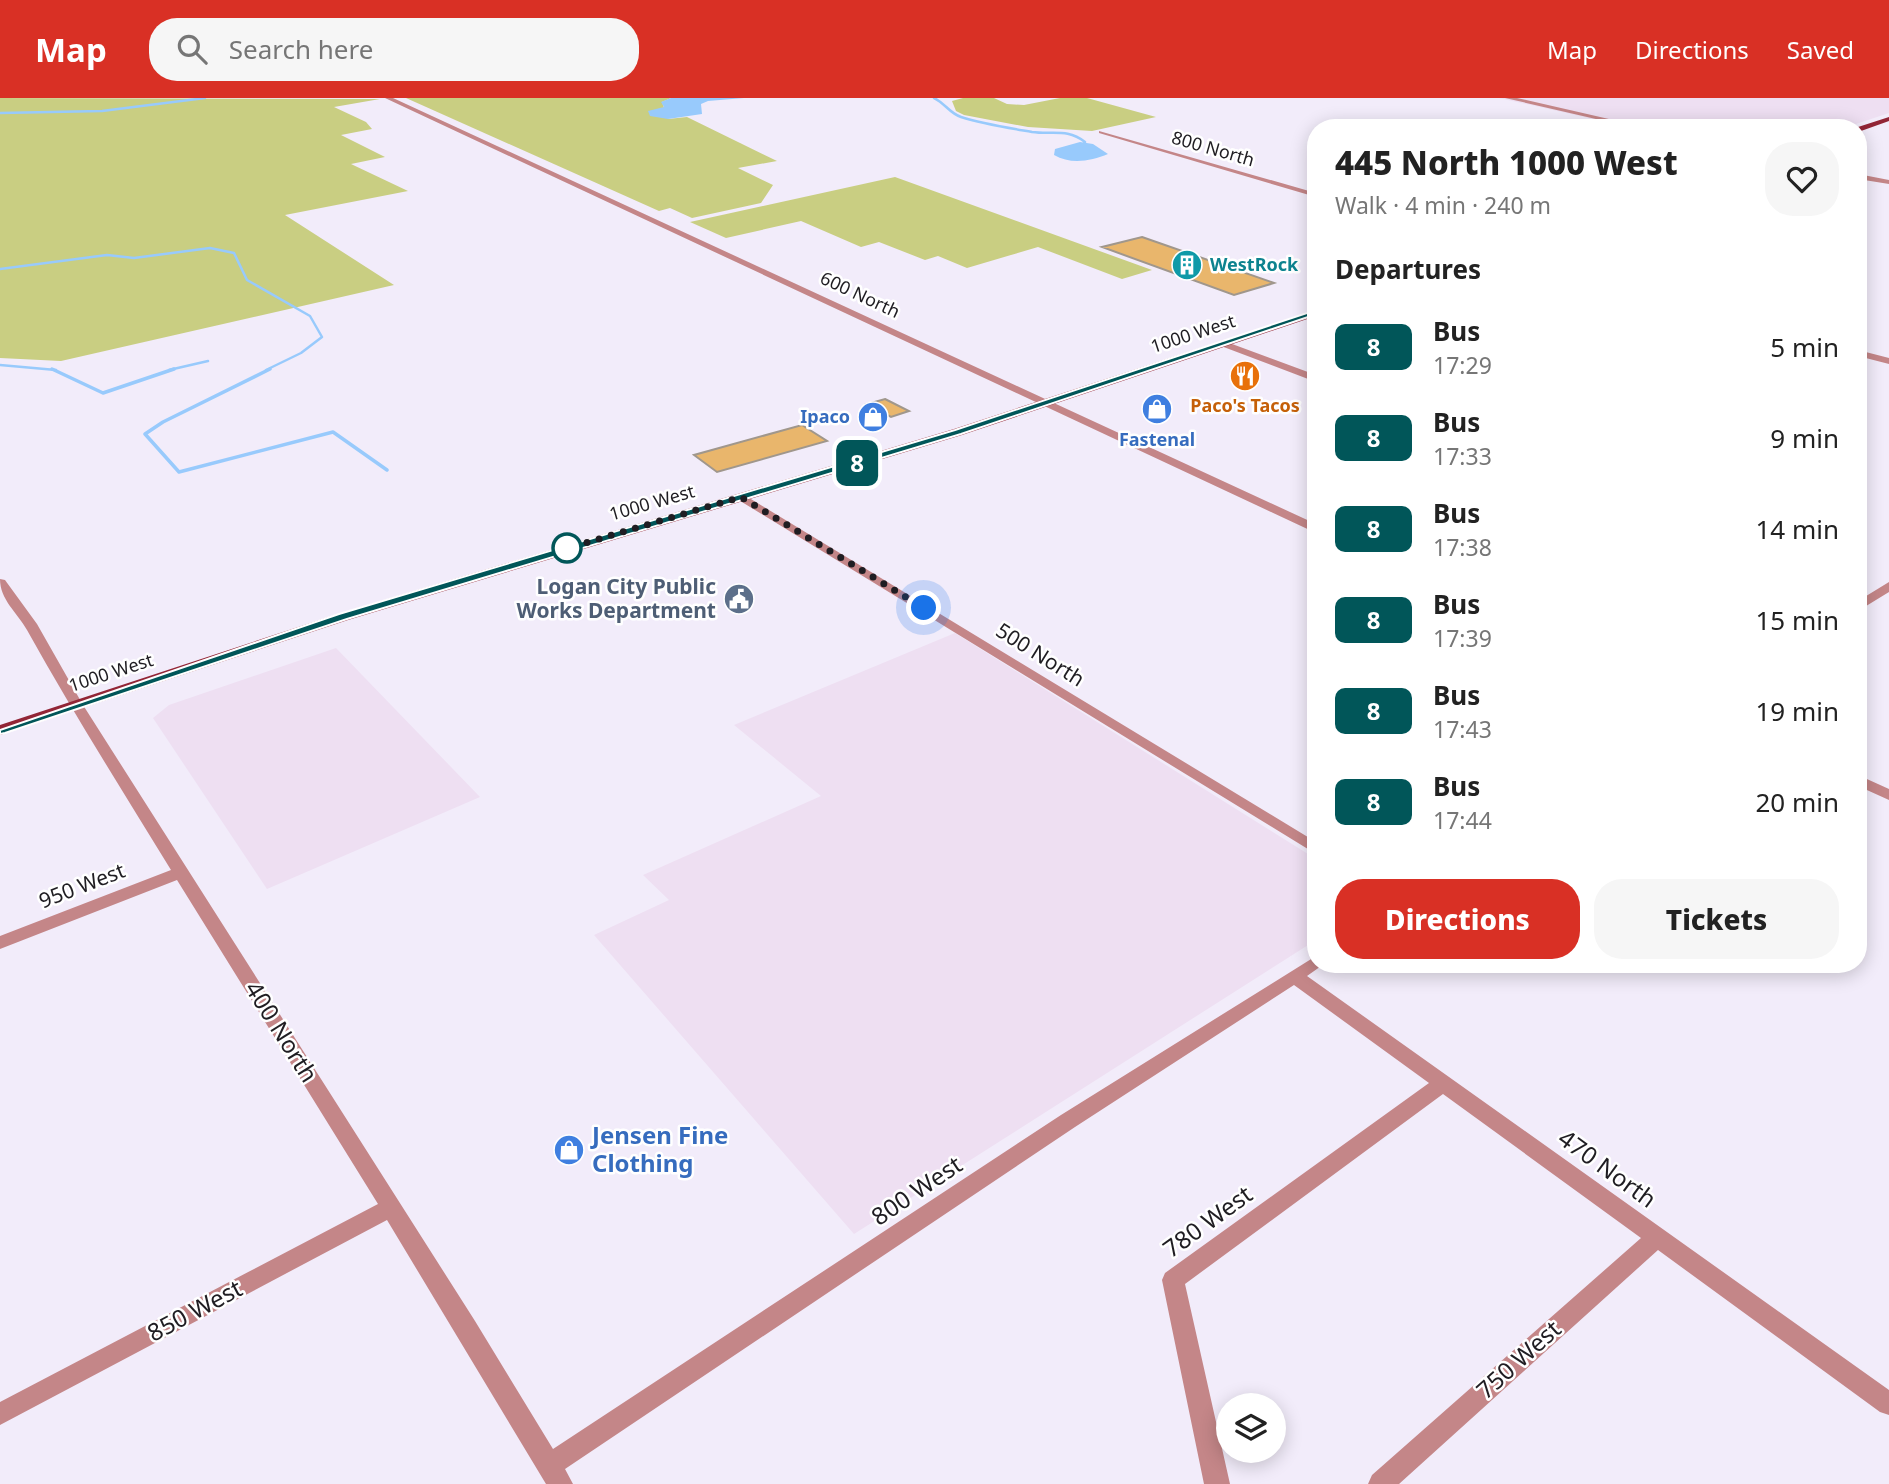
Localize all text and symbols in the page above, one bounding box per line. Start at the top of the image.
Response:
search box [149,18,639,81]
text: Map [35,27,107,72]
icon: search [173,30,211,68]
text: Search here [229,31,373,67]
text: Map [1547,33,1597,66]
text: Directions [1635,33,1749,66]
text: Saved [1787,33,1854,66]
street label: 800 North [1169,125,1258,171]
text: 445 North 1000 West [1335,140,1678,185]
button: heart [1765,142,1839,216]
text: Walk · 4 min · 240 m [1335,189,1551,221]
building icon: WestRock [1170,248,1204,282]
text: Departures [1335,251,1481,287]
place label: WestRock [1210,252,1299,276]
street label: 600 North [817,265,904,323]
street label: 1000 West [1147,308,1238,358]
text: Bus [1433,313,1480,349]
text: 5 min [1770,329,1839,365]
text: 8 [1367,330,1380,363]
text: 17:29 [1433,349,1492,381]
restaurant icon: Paco's Tacos [1228,359,1262,393]
shop icon: Fastenal [1140,392,1174,426]
place label: Paco's Tacos [1190,393,1300,417]
shop icon: Ipaco [856,400,890,434]
place label: Ipaco [800,404,850,428]
text: Bus [1433,404,1480,440]
text: 9 min [1770,420,1839,456]
text: 8 [1367,421,1380,454]
place label: Fastenal [1119,427,1195,451]
line badge: 8 [834,440,880,486]
text: 17:33 [1433,440,1492,472]
text: 8 [850,446,864,479]
street label: 1000 West [606,478,698,526]
text: Bus [1433,495,1480,531]
text: 14 min [1755,511,1839,547]
text: 8 [1367,512,1380,545]
text: 17:38 [1433,531,1492,563]
unlabelled marker [552,533,582,563]
place label: Logan City Public Works Department [517,572,716,624]
public building icon: Logan City Public Works Department [722,582,756,616]
text: Bus [1433,586,1480,622]
your location [906,590,941,625]
text: 15 min [1755,602,1839,638]
text: 8 [1367,603,1380,636]
street label: 500 North [991,616,1090,692]
text: 17:39 [1433,622,1492,654]
street label: 1000 West [65,647,156,697]
text: Bus [1433,677,1480,713]
text: 19 min [1755,693,1839,729]
text: 8 [1367,694,1380,727]
text: 17:43 [1433,713,1492,745]
text: Bus [1433,768,1480,804]
text: 20 min [1755,784,1839,820]
text: 8 [1367,785,1380,818]
text: 17:44 [1433,804,1492,836]
street label: 950 West [35,856,129,914]
button: Directions [1335,879,1580,959]
button: Tickets [1594,879,1839,959]
street label: 400 North [238,974,326,1088]
place label: Jensen Fine Clothing [590,1118,728,1179]
street label: 470 North [1552,1121,1664,1215]
shop icon: Jensen Fine Clothing [552,1133,586,1167]
street label: 800 West [864,1147,968,1232]
street label: 780 West [1156,1177,1259,1264]
street label: 850 West [141,1271,248,1348]
street label: 750 West [1469,1312,1568,1406]
map controls [1216,1393,1286,1463]
button: layers [1216,1393,1286,1463]

